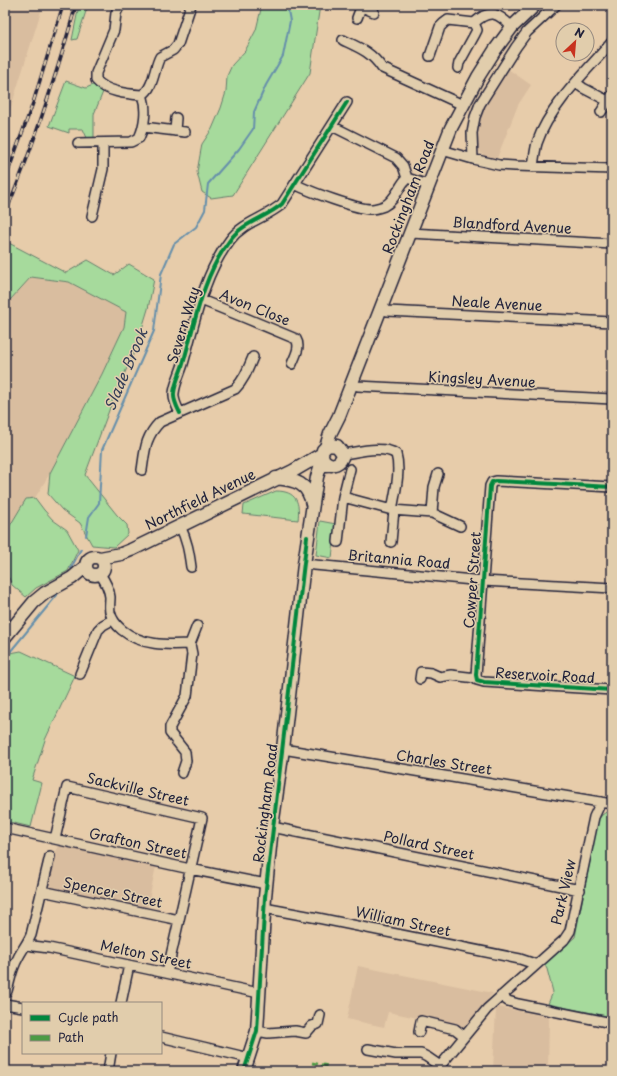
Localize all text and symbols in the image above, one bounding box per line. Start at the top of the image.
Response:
north arrow [555,22,595,62]
text: N [572,23,588,42]
street label: Rockingham Road [377,137,439,257]
street label: Blandford Avenue [452,211,573,239]
street label: Avon Close [217,283,293,331]
street label: Severn Way [161,284,205,366]
street label: Neale Avenue [451,290,543,316]
water label: Slade Brook [97,323,153,414]
street label: Kingsley Avenue [428,366,537,392]
street label: Northfield Avenue [141,463,259,535]
street label: Cowper Street [458,531,486,629]
street label: Britannia Road [347,544,451,574]
street label: Reservoir Road [494,662,596,688]
street label: Rockingham Road [247,742,283,864]
street label: Charles Street [395,744,494,780]
street label: Sackville Street [85,767,192,811]
street label: Grafton Street [87,822,189,864]
street label: Pollard Street [382,825,477,865]
street label: Park View [545,857,581,927]
street label: Spencer Street [61,871,165,913]
street label: William Street [353,901,453,941]
street label: Melton Street [98,934,194,974]
legend [22,1002,162,1054]
text: Cycle path [58,1008,119,1026]
text: Path [58,1028,84,1046]

